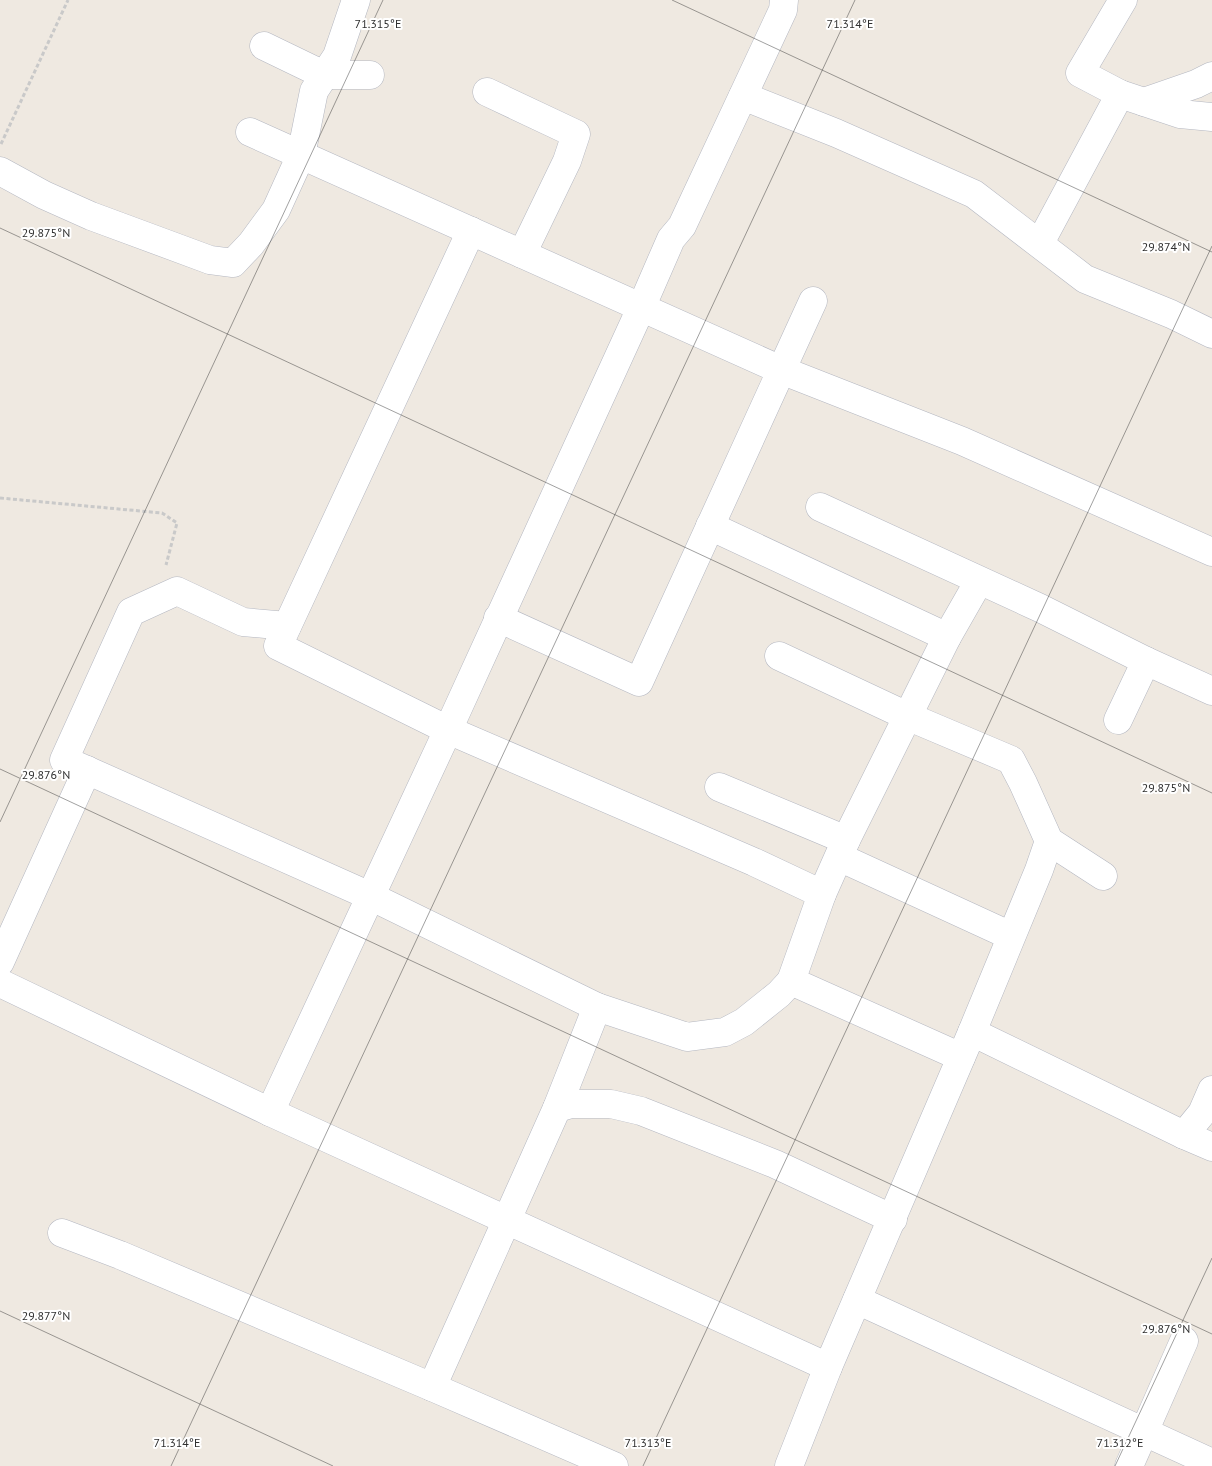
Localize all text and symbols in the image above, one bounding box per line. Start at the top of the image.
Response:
text: 71.315°E [355,16,401,31]
text: 71.314°E [827,16,873,31]
text: 29.875°N [22,225,70,240]
text: 29.874°N [1142,239,1190,254]
text: 29.876°N [22,767,70,782]
text: 29.875°N [1142,780,1190,795]
text: 29.877°N [22,1308,70,1323]
text: 29.876°N [1142,1321,1190,1336]
text: 71.314°E [154,1435,200,1450]
text: 71.313°E [625,1435,671,1450]
text: 71.312°E [1097,1435,1143,1450]

